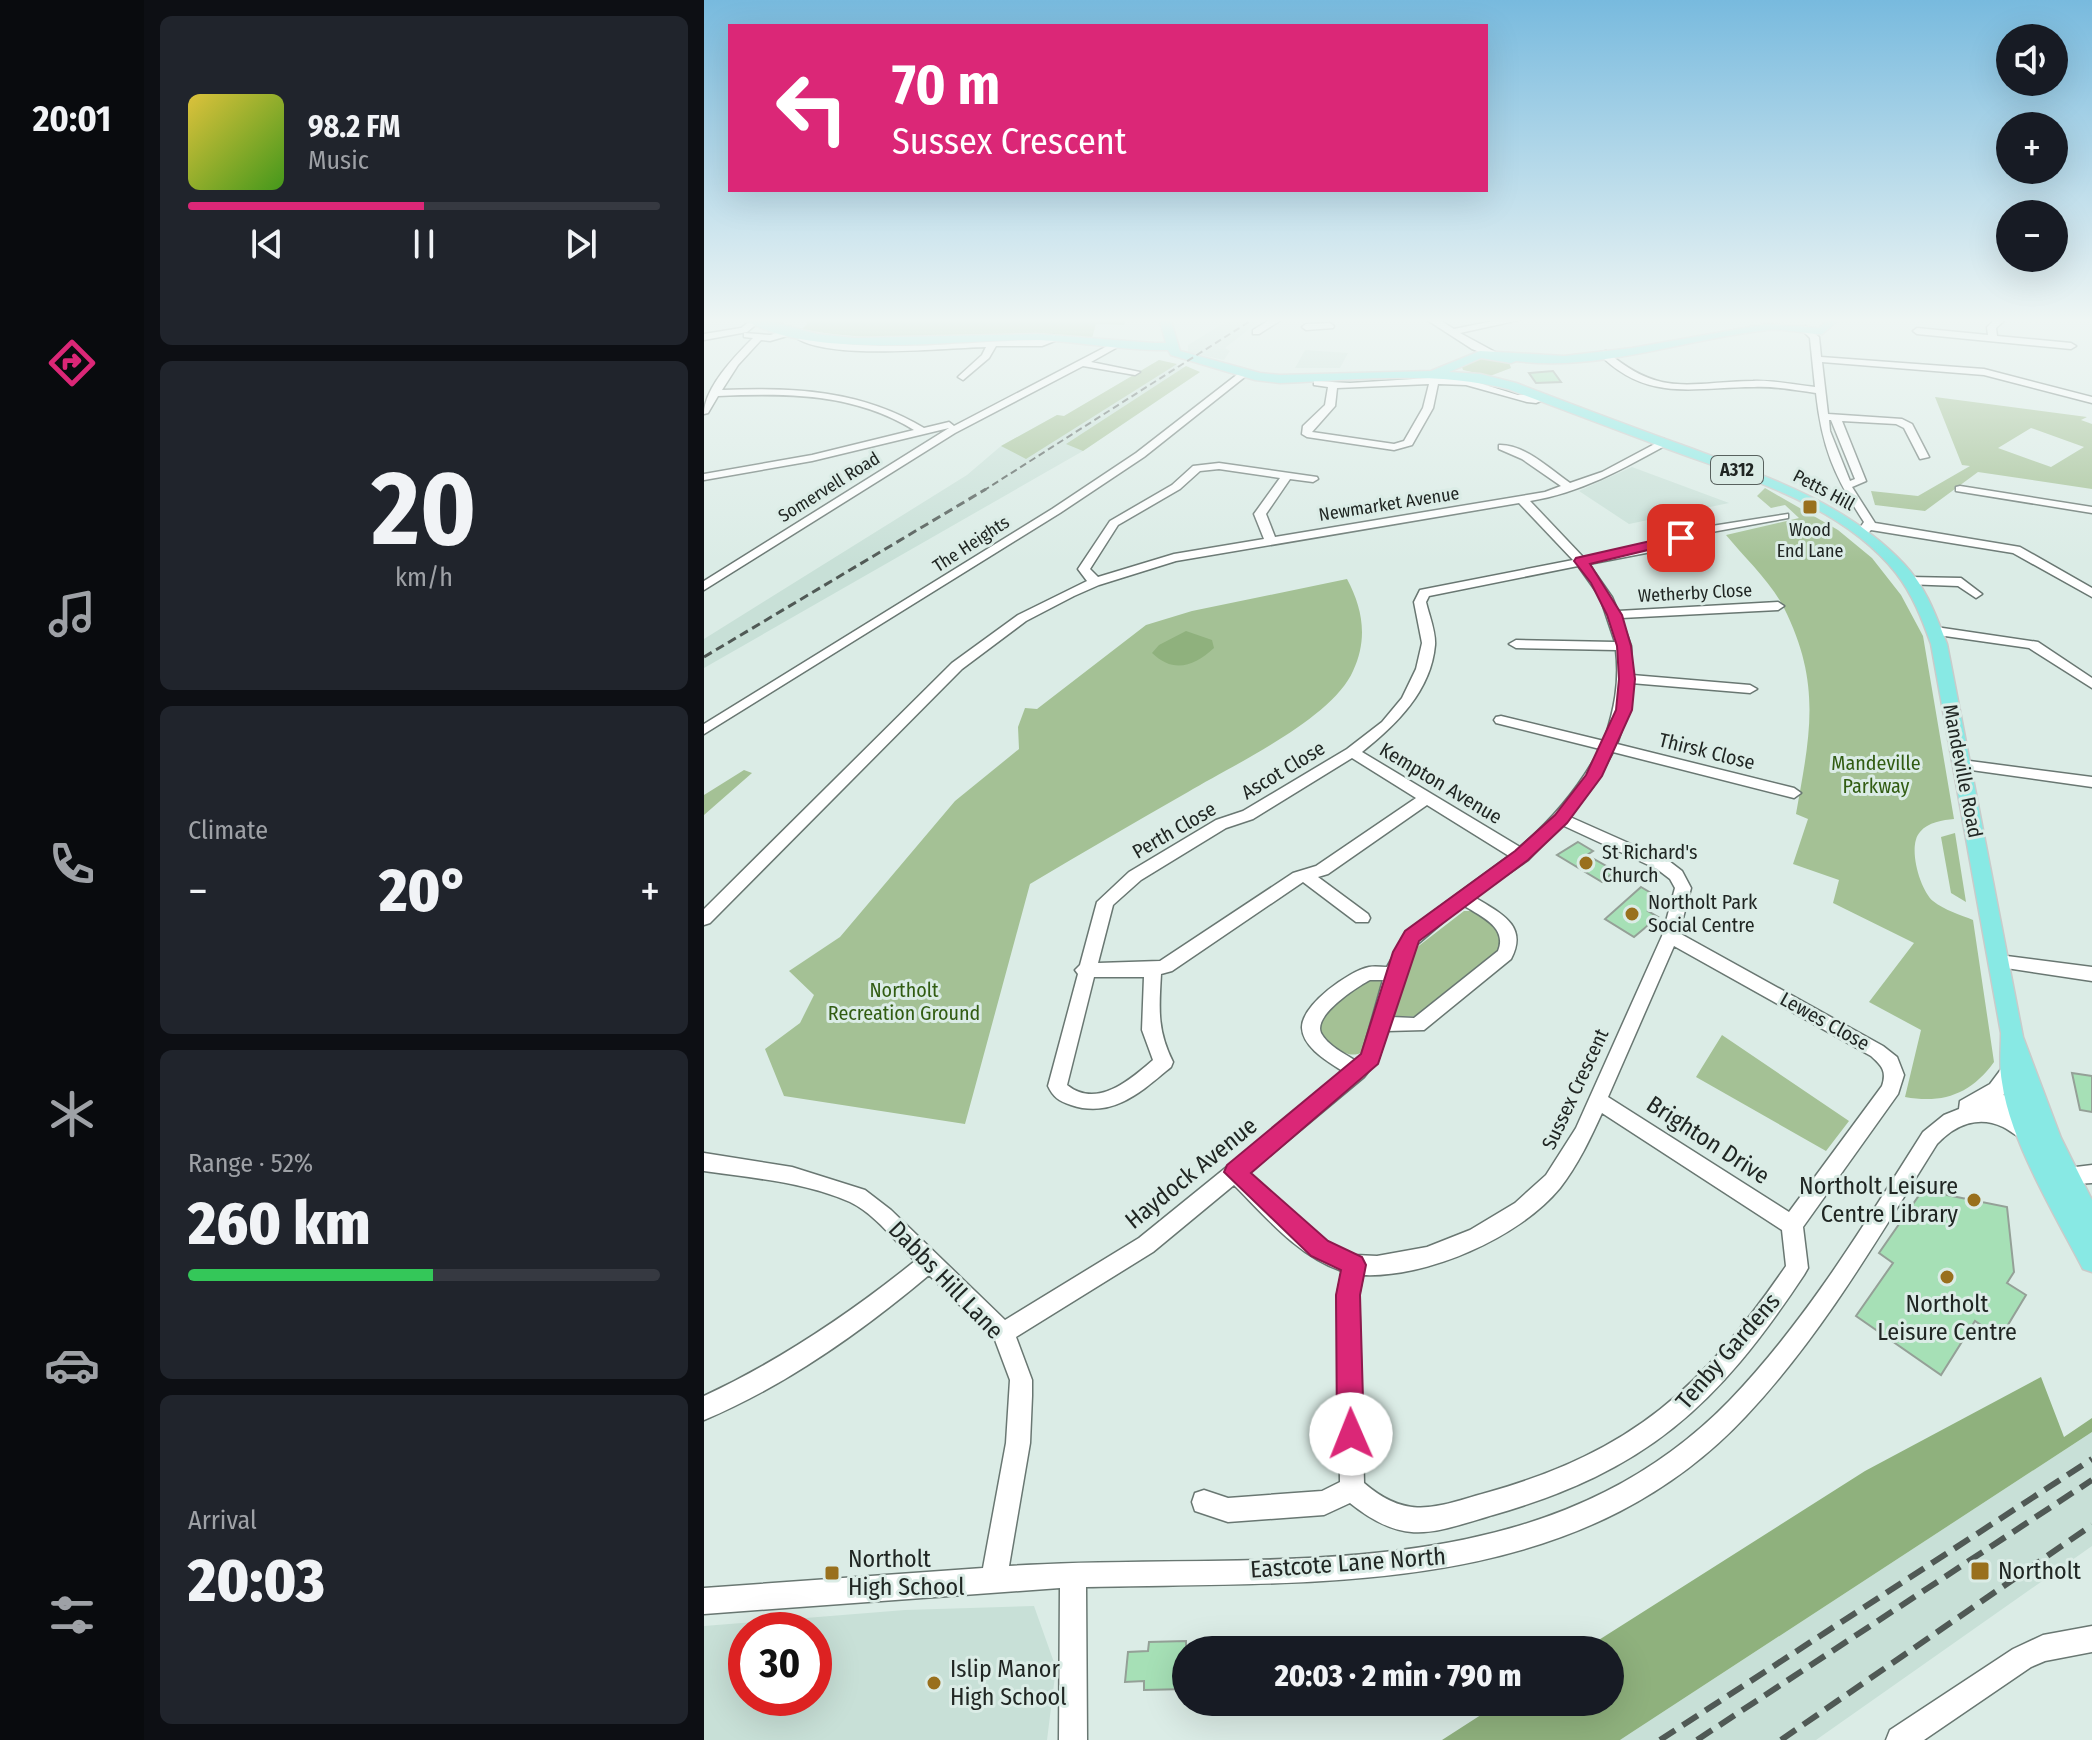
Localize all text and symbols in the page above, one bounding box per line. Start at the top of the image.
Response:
map controls [1996,24,2068,272]
button: sound [1996,24,2068,96]
text: 70 m [892,52,1000,119]
icon: left [760,56,864,160]
text: 20:01 [33,97,111,141]
text: 98.2 FM [308,109,400,145]
button: + [1996,112,2068,184]
text: Sussex Crescent [892,120,1126,164]
text: Music [308,145,369,176]
button: − [1996,200,2068,272]
icon: previous [245,222,289,266]
icon: pause [402,222,446,266]
icon: next [559,222,603,266]
icon: directions [44,335,100,391]
text: 20 [372,447,476,572]
street label: Somervell Road [774,447,884,527]
road number: A312 [1711,456,1763,484]
street label: Petts Hill [1790,465,1859,515]
street label: Newmarket Avenue [1317,482,1461,526]
marker: Wood End Lane [1801,498,1819,516]
pin [1647,504,1715,572]
street label: The Heights [929,511,1014,577]
icon: arrive [1659,516,1703,560]
place label: Wood End Lane [1777,519,1843,562]
text: km/h [395,562,453,593]
street label: Wetherby Close [1637,579,1753,607]
icon: music [44,586,100,642]
street label: Mandeville Road [1938,702,1988,840]
street label: Thirsk Close [1656,727,1758,775]
street label: Ascot Close [1237,736,1329,804]
street label: Kempton Avenue [1376,737,1506,829]
park label: Mandeville Parkway [1831,751,1921,798]
street label: Perth Close [1128,796,1220,864]
text: Climate [188,815,268,846]
icon: phone [44,836,100,892]
place label: St Richard's Church [1602,840,1698,887]
marker: St Richard's Church [1577,854,1595,872]
text: 20° [379,855,469,927]
text: − [188,865,208,918]
text: + [640,865,660,918]
place label: Northolt Park Social Centre [1648,890,1758,937]
marker: Northolt Park Social Centre [1623,905,1641,923]
park label: Northolt Recreation Ground [828,978,980,1025]
street label: Lewes Close [1776,987,1874,1055]
street label: Sussex Crescent [1537,1024,1614,1153]
icon: climate [44,1086,100,1142]
street label: Brighton Drive [1641,1090,1775,1190]
street label: Haydock Avenue [1120,1111,1262,1235]
text: Range · 52% [188,1148,313,1179]
place label: Northolt Leisure Centre Library [1799,1172,1958,1228]
text: 260 km [188,1188,370,1260]
marker: Northolt Leisure Centre Library [1965,1191,1983,1209]
street label: Dabbs Hill Lane [883,1215,1009,1345]
marker: Northolt Leisure Centre [1938,1268,1956,1286]
street label: Tenby Gardens [1670,1287,1786,1415]
place label: Northolt Leisure Centre [1877,1290,2017,1346]
icon: car [44,1337,100,1393]
position arrow [1309,1392,1393,1476]
text: Arrival [188,1505,257,1536]
street label: Eastcote Lane North [1249,1542,1447,1584]
text: 20:03 [188,1545,325,1617]
place label: Northolt High School [848,1545,965,1601]
place label: Northolt [1998,1557,2081,1585]
marker: Northolt [1969,1560,1991,1582]
marker: Northolt High School [823,1564,841,1582]
icon: filters [44,1587,100,1643]
speed limit sign: 30 [728,1612,832,1716]
place label: Islip Manor High School [950,1655,1067,1711]
text: 20:03 · 2 min · 790 m [1275,1658,1521,1694]
marker: Islip Manor High School [925,1674,943,1692]

